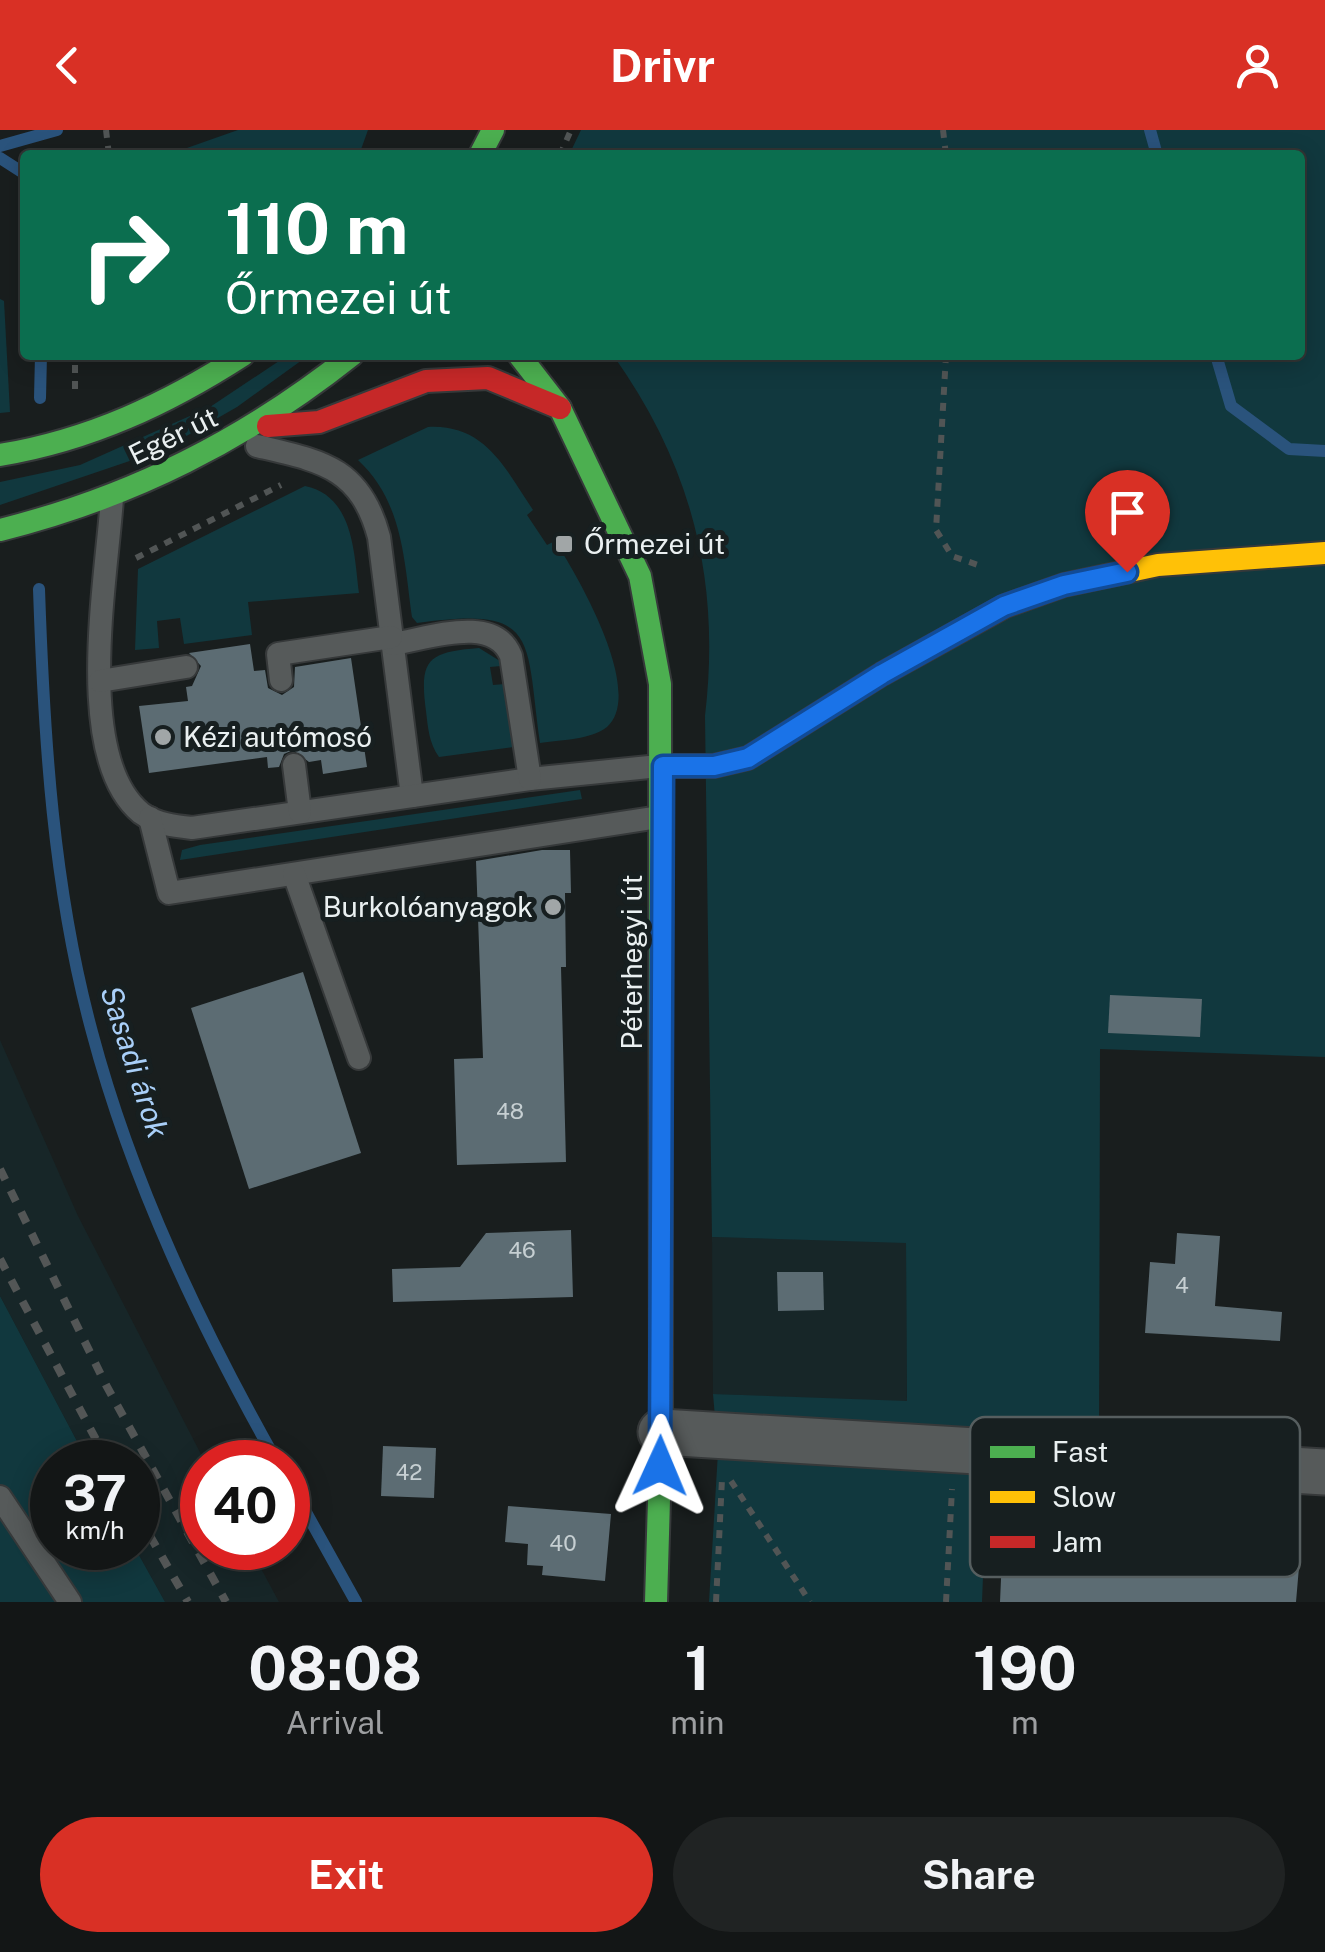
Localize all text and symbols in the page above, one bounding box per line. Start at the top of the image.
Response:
icon: back [40,38,95,93]
icon: person [1230,38,1285,93]
text: Drivr [610,39,715,92]
text: 110 m [225,187,409,270]
icon: right [60,190,190,320]
text: Őrmezei út [225,271,452,324]
street label: Egér út [123,400,223,471]
pin [1085,470,1170,573]
icon: arrive [1100,485,1155,540]
place label: Őrmezei út [584,527,725,560]
marker: Őrmezei út [553,533,575,555]
place label: Kézi autómosó [183,720,372,753]
marker: Kézi autómosó [152,726,174,748]
street label: Péterhegyi út [615,874,648,1050]
place label: Burkolóanyagok [323,890,533,923]
marker: Burkolóanyagok [542,896,564,918]
water label: Sasadi árok [93,981,177,1143]
house number: 48 [496,1098,524,1124]
house number: 46 [508,1237,536,1263]
house number: 4 [1175,1272,1189,1298]
position arrow [608,1414,712,1518]
legend [970,1417,1300,1577]
text: Fast [1052,1435,1108,1468]
speed limit sign: 40 [180,1440,310,1570]
house number: 42 [396,1459,422,1485]
text: 37 [63,1463,127,1522]
text: Slow [1052,1480,1116,1513]
text: km/h [66,1515,124,1545]
text: Jam [1052,1525,1103,1558]
house number: 40 [549,1530,577,1556]
text: 08:08 [248,1633,422,1704]
text: 1 [685,1633,710,1704]
text: 190 [973,1633,1077,1704]
text: Arrival [286,1704,385,1741]
text: min [670,1704,725,1741]
text: m [1011,1704,1039,1741]
button: Exit [40,1817,653,1932]
button: Share [673,1817,1285,1932]

